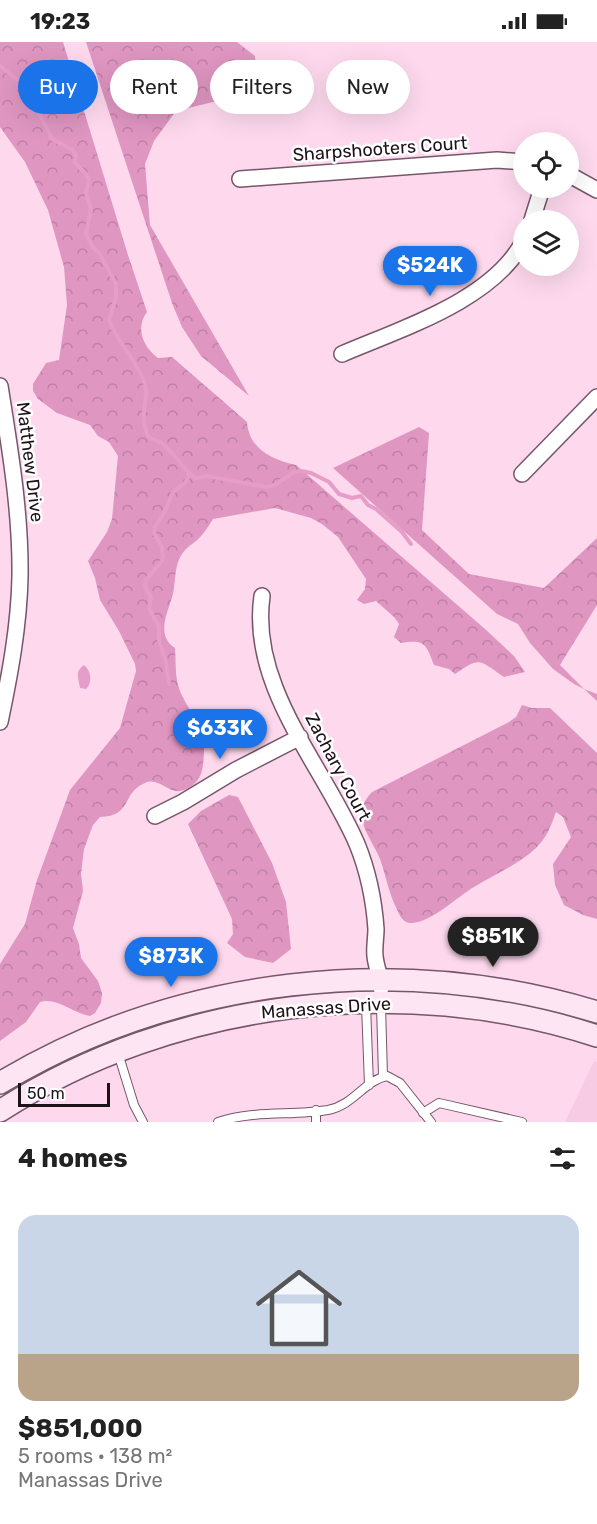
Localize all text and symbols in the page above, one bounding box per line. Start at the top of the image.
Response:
text: 19:23 [30,8,90,35]
chip: Buy [18,60,98,114]
chip: Rent [110,60,198,114]
chip: Filters [210,60,314,114]
chip: New [326,60,410,114]
street label: Sharpshooters Court [292,132,468,166]
map controls [513,132,579,276]
button: locate [513,132,579,198]
button: layers [513,210,579,276]
pin: $524K [388,246,472,297]
text: $524K [397,253,463,277]
street label: Matthew Drive [12,401,48,523]
pin: $633K [178,709,262,760]
street label: Zachary Court [300,709,376,825]
text: $633K [187,716,253,740]
pin: $851K [451,917,535,968]
text: $851K [462,924,524,948]
pin: $873K [129,937,213,988]
text: $873K [139,944,203,968]
street label: Manassas Drive [260,992,392,1024]
scale bar [18,1080,110,1108]
text: 50 m [27,1084,65,1103]
icon: filters [546,1142,579,1175]
text: 4 homes [18,1143,128,1174]
icon: home [245,1254,353,1362]
text: $851,000 [18,1413,143,1444]
text: 5 rooms · 138 m² [18,1444,172,1468]
text: Manassas Drive [18,1468,163,1492]

